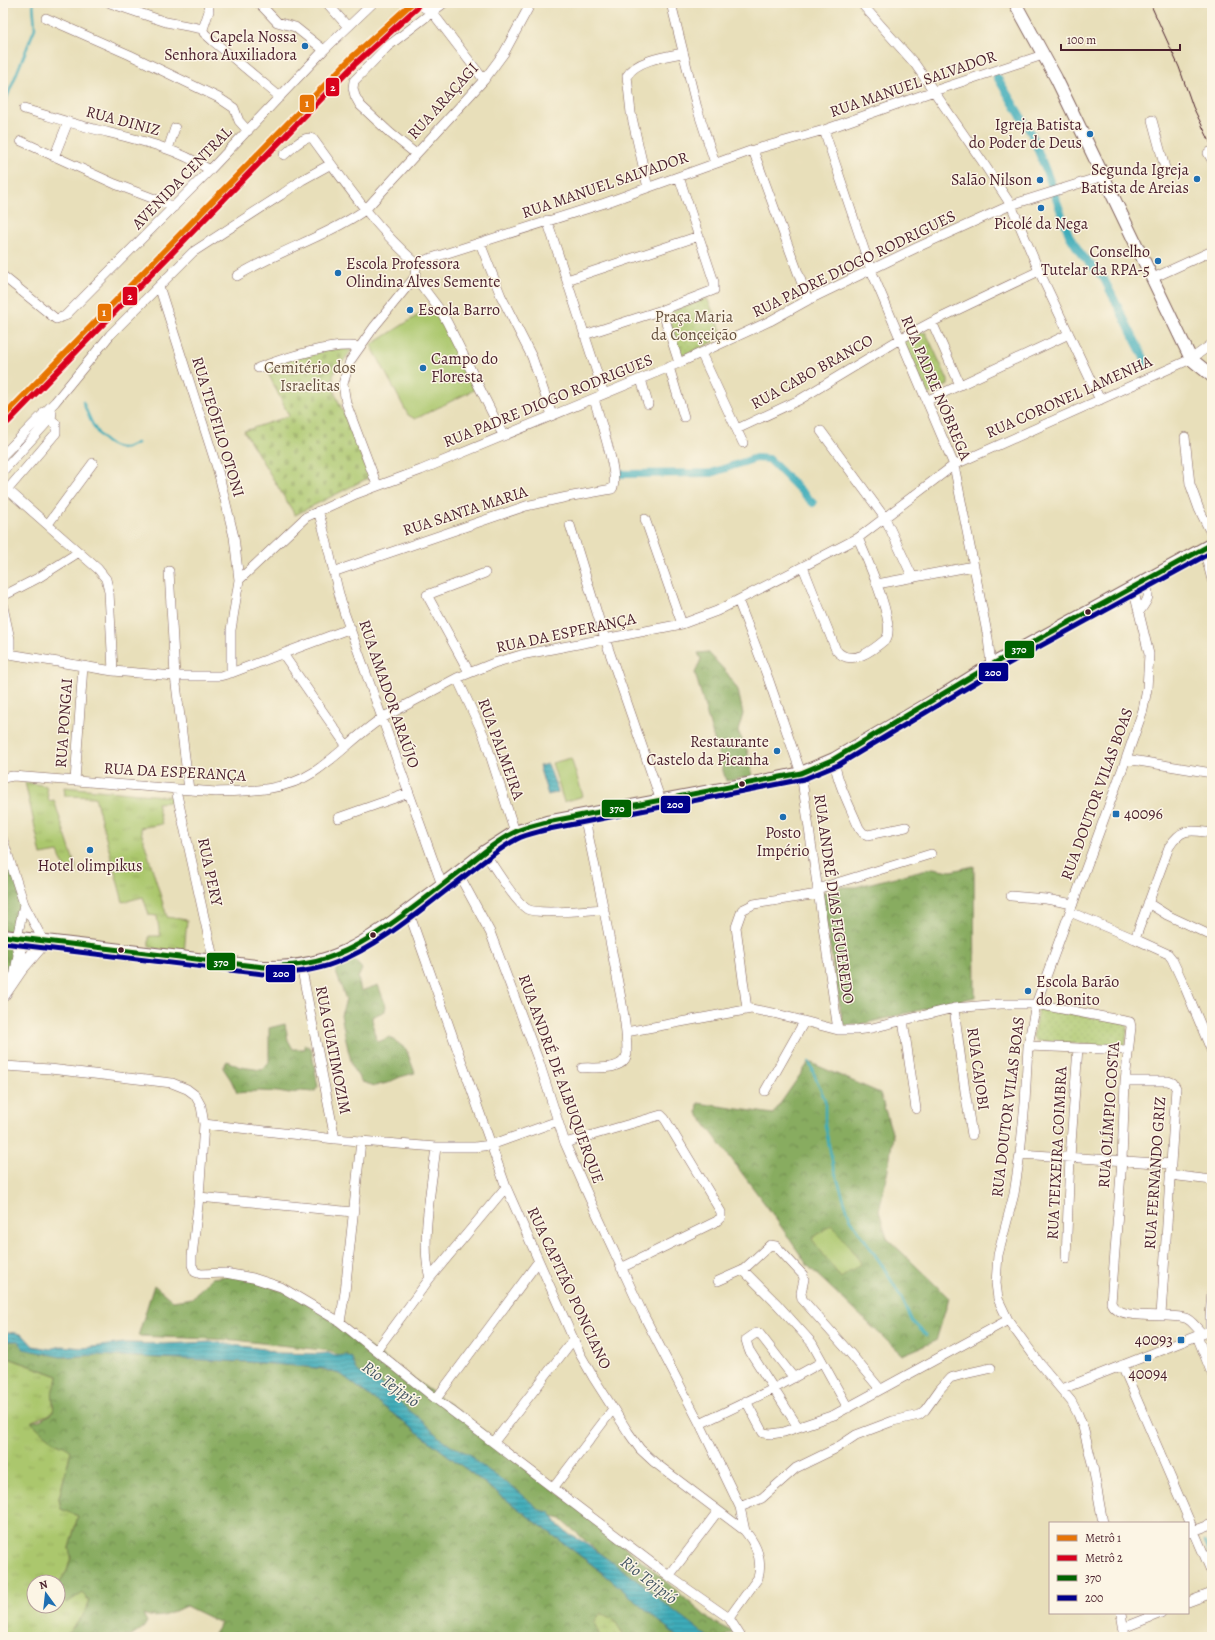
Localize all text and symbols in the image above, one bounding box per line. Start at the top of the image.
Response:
place label: Capela Nossa Senhora Auxiliadora [164,26,298,66]
scale bar [1061,26,1180,52]
text: 100 m [1067,32,1096,48]
marker: Capela Nossa Senhora Auxiliadora [300,41,310,51]
street label: RUA MANUEL SALVADOR [827,45,999,123]
street label: RUA ARAÇAGI [402,58,484,144]
line badge: 2 [325,77,340,97]
text: 2 [330,80,336,95]
line badge: 1 [299,94,315,113]
text: 1 [305,96,309,111]
street label: RUA DINIZ [83,101,163,141]
place label: Igreja Batista do Poder de Deus [969,114,1083,154]
street label: AVENIDA CENTRAL [126,121,238,235]
marker: Igreja Batista do Poder de Deus [1085,129,1095,139]
street label: RUA MANUEL SALVADOR [519,146,691,224]
place label: Segunda Igreja Batista de Areias [1080,159,1190,199]
place label: Salão Nilson [951,169,1032,191]
marker: Segunda Igreja Batista de Areias [1192,174,1202,184]
marker: Salão Nilson [1035,175,1045,185]
marker: Picolé da Nega [1036,203,1046,213]
street label: RUA PADRE DIOGO RODRIGUES [748,205,960,323]
place label: Picolé da Nega [994,213,1089,235]
place label: Conselho Tutelar da RPA-5 [1041,241,1150,281]
place label: Escola Professora Olindina Alves Semente [346,253,500,293]
marker: Conselho Tutelar da RPA-5 [1153,256,1163,266]
marker: Escola Professora Olindina Alves Semente [333,268,343,278]
line badge: 2 [122,286,138,306]
text: 2 [127,289,133,304]
place label: Escola Barro [418,299,500,321]
line badge: 1 [97,303,112,322]
text: 1 [102,305,106,320]
marker: Escola Barro [405,305,415,315]
park label: Praça Maria da Conçeição [651,306,737,346]
street label: RUA PADRE NÓBREGA [896,312,977,464]
street label: RUA CABO BRANCO [747,329,877,415]
place label: Campo do Floresta [431,348,498,388]
street label: RUA PADRE DIOGO RODRIGUES [440,349,656,453]
street label: RUA CORONEL LAMENHA [982,350,1156,444]
street label: RUA TEÓFILO OTONI [186,354,250,500]
park label: Cemitério dos Israelitas [264,357,356,397]
marker: Campo do Floresta [418,363,428,373]
street label: RUA SANTA MARIA [400,480,531,542]
street label: RUA DA ESPERANÇA [494,607,639,659]
unlabelled marker [1083,607,1093,617]
street label: RUA AMADOR ARAÚJO [353,617,425,771]
line badge: 370 [1004,640,1035,659]
text: 370 [1012,642,1027,657]
line badge: 200 [978,662,1009,682]
text: 200 [985,665,1002,680]
street label: RUA PONGAI [50,677,78,769]
street label: RUA PALMEIRA [472,695,530,803]
street label: RUA DOUTOR VILAS BOAS [1056,705,1138,883]
place label: Restaurante Castelo da Picanha [646,731,770,771]
marker: Restaurante Castelo da Picanha [772,746,782,756]
street label: RUA DA ESPERANÇA [103,757,247,787]
unlabelled marker [737,779,747,789]
street label: RUA ANDRÉ DIAS FIGUEREDO [808,793,860,1005]
line badge: 200 [660,795,691,814]
text: 200 [667,797,684,812]
line badge: 370 [601,799,632,818]
text: 370 [610,801,625,816]
place label: 40096 [1124,803,1163,825]
marker: 40096 [1111,809,1121,819]
marker: Posto Império [778,812,788,822]
place label: Posto Império [756,822,810,862]
street label: RUA PERY [192,836,228,909]
marker: Hotel olimpikus [85,845,95,855]
place label: Hotel olimpikus [38,855,142,877]
unlabelled marker [368,930,378,940]
unlabelled marker [116,945,126,955]
line badge: 370 [206,952,236,971]
text: 370 [214,955,229,970]
line badge: 200 [265,964,296,983]
text: 200 [273,966,290,981]
street label: RUA ANDRÉ DE ALBUQUERQUE [513,971,609,1187]
place label: Escola Barão do Bonito [1036,971,1119,1011]
street label: RUA GUATIMOZIM [310,984,356,1116]
marker: Escola Barão do Bonito [1023,986,1033,996]
street label: RUA DOUTOR VILAS BOAS [986,1015,1030,1199]
street label: RUA CAJOBI [961,1026,995,1112]
street label: RUA OLÍMPIO COSTA [1093,1040,1125,1189]
street label: RUA TEIXEIRA COIMBRA [1041,1065,1073,1240]
street label: RUA FERNANDO GRIZ [1139,1096,1171,1250]
street label: RUA CAPITÃO PONCIANO [522,1203,616,1373]
place label: 40093 [1135,1329,1173,1351]
marker: 40093 [1176,1335,1186,1345]
marker: 40094 [1143,1353,1153,1363]
water label: Rio Tejipió [358,1355,425,1413]
place label: 40094 [1129,1363,1167,1385]
legend [1049,1522,1189,1614]
text: Metrô 1 [1085,1530,1121,1546]
text: Metrô 2 [1085,1550,1123,1566]
water label: Rio Tejipió [616,1551,682,1609]
text: 370 [1085,1570,1101,1586]
north arrow [26,1574,66,1614]
text: N [38,1577,49,1593]
text: 200 [1085,1590,1104,1606]

